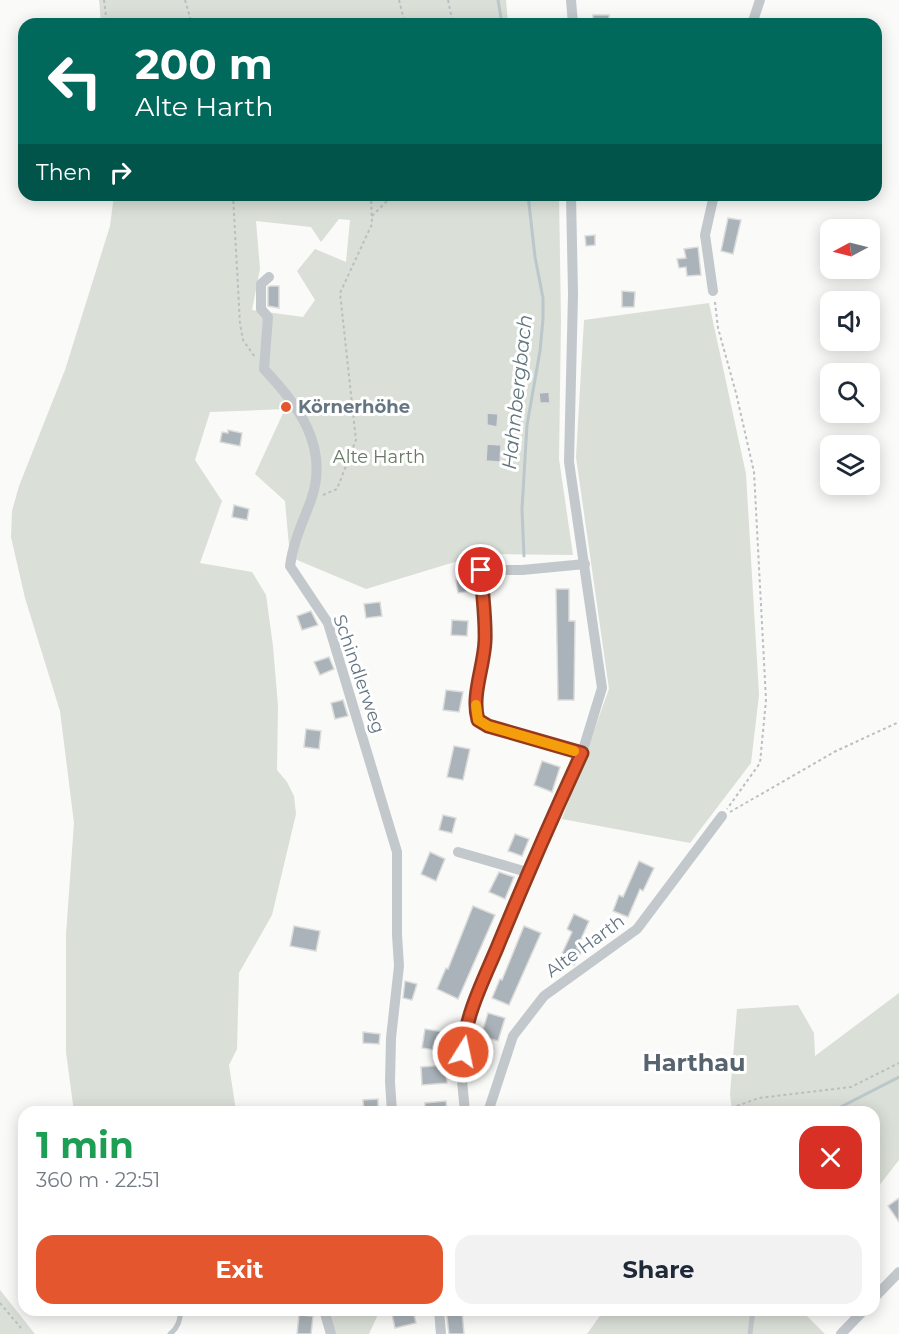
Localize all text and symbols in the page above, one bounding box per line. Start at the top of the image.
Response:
text: 200 m [135,38,273,90]
icon: left [36,42,114,120]
text: Alte Harth [135,90,274,123]
icon: right [104,156,137,189]
text: Then [36,159,92,186]
north arrow [820,219,880,279]
map controls [820,219,880,495]
button: sound [820,291,880,351]
water label: Hahnbergbach [497,313,537,471]
button: search [820,363,880,423]
place label: Körnerhöhe [298,396,410,418]
marker: Körnerhöhe [279,400,293,414]
button: layers [820,435,880,495]
park label: Alte Harth [333,446,425,468]
pin [455,544,506,595]
icon: arrive [464,553,497,586]
street label: Schindlerweg [328,612,390,736]
street label: Alte Harth [541,910,629,982]
position arrow [431,1020,495,1084]
district label: Harthau [642,1048,746,1077]
text: 1 min [36,1123,134,1167]
button: close [799,1126,862,1189]
text: 360 m · 22:51 [36,1168,160,1192]
button: Exit [36,1235,443,1304]
button: Share [455,1235,862,1304]

